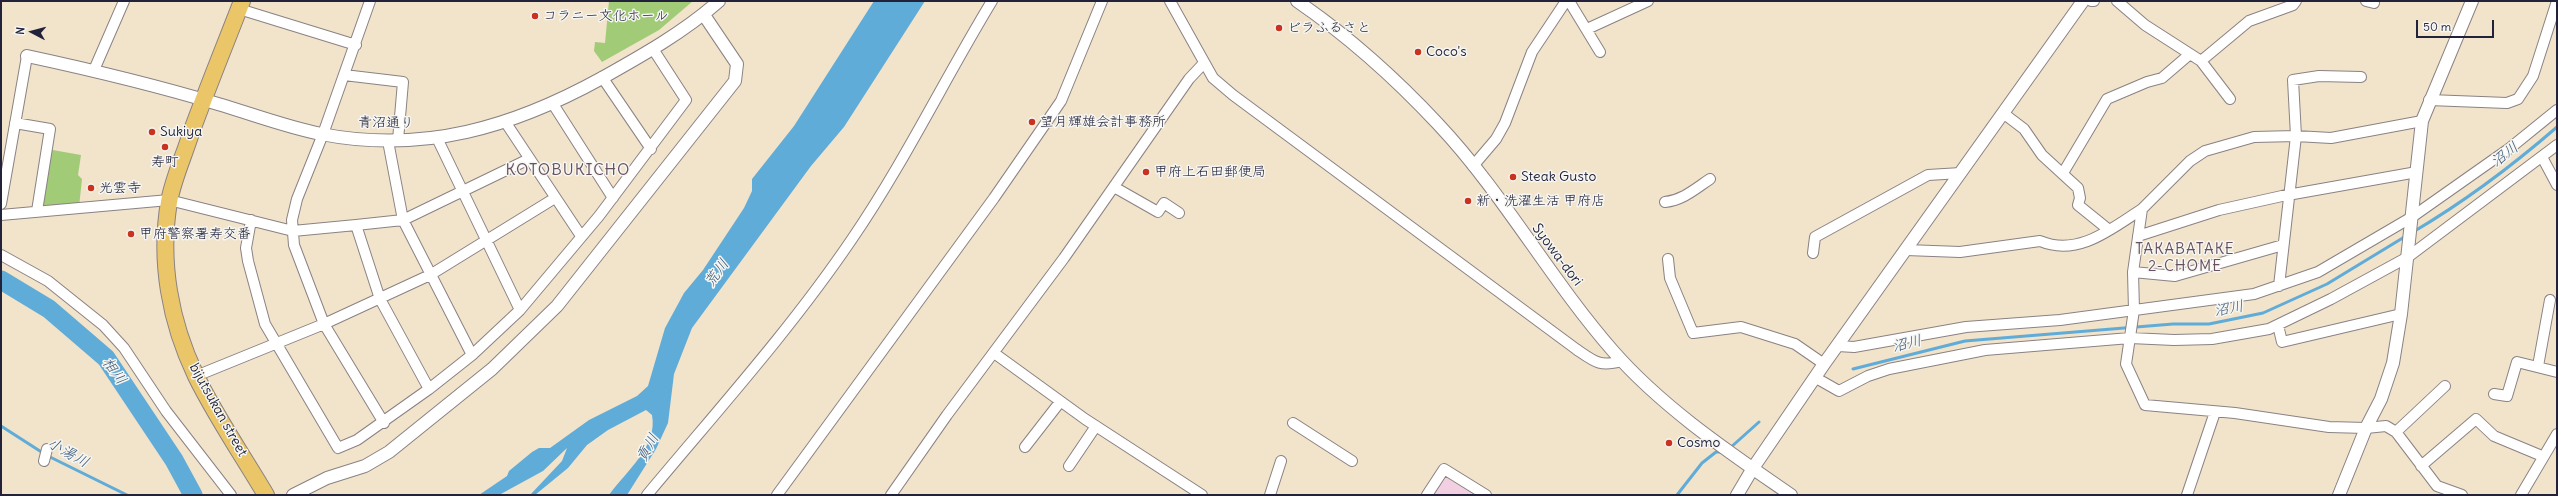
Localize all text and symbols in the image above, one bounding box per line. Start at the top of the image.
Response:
place label: コラニー文化ホール [543,8,669,24]
marker: コラニー文化ホール [530,11,540,21]
north arrow [12,12,52,52]
scale bar [2418,12,2496,38]
text: 50 m [2423,19,2451,34]
place label: ビラふるさと [1287,20,1371,36]
marker: ビラふるさと [1274,23,1284,33]
text: N [13,26,27,35]
place label: Coco's [1426,44,1467,60]
marker: Coco's [1413,47,1423,57]
street label: 青沼通り [358,114,414,132]
place label: 望月輝雄会計事務所 [1040,114,1166,130]
marker: 望月輝雄会計事務所 [1027,117,1037,127]
place label: Sukiya [160,124,202,140]
marker: Sukiya [147,127,157,137]
water label: 沼川 [2488,139,2522,171]
marker: 寿町 [160,142,170,152]
place label: 寿町 [151,154,179,170]
district label: KOTOBUKICHO [506,160,630,180]
place label: 甲府上石田郵便局 [1154,164,1266,180]
marker: 甲府上石田郵便局 [1141,167,1151,177]
place label: Steak Gusto [1521,169,1596,185]
marker: Steak Gusto [1508,172,1518,182]
place label: 光雲寺 [99,180,141,196]
marker: 光雲寺 [86,183,96,193]
place label: 新・洗濯生活 甲府店 [1476,193,1605,209]
marker: 新・洗濯生活 甲府店 [1463,196,1473,206]
street label: Syowa-dori [1528,221,1586,289]
place label: 甲府警察署寿交番 [139,226,251,242]
marker: 甲府警察署寿交番 [126,229,136,239]
district label: TAKABATAKE 2-CHOME [2135,241,2235,276]
water label: 荒川 [701,256,733,290]
water label: 沼川 [2213,297,2245,321]
water label: 沼川 [1890,332,1924,356]
water label: 相川 [98,354,130,388]
street label: bijutsukan street [185,360,251,460]
water label: 貢川 [633,431,663,465]
water label: 小湯川 [44,434,92,472]
place label: Cosmo [1677,435,1720,451]
marker: Cosmo [1664,438,1674,448]

